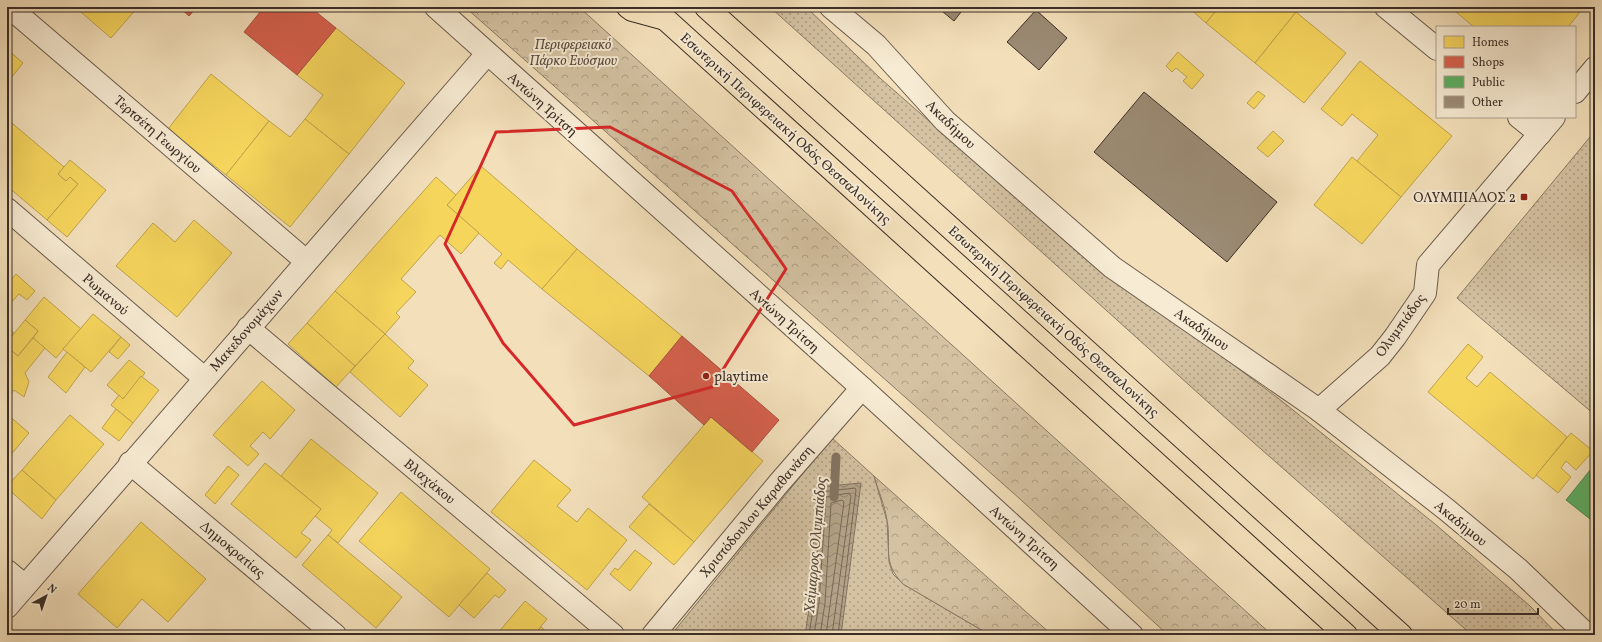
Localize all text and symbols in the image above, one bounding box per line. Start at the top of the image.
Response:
legend [1436,26,1576,118]
street label: Εσωτερική Περιφερειακή Οδός Θεσσαλονίκης [675,29,895,229]
text: Homes [1472,35,1509,51]
park label: Περιφερειακό Πάρκο Ευόσμου [529,36,617,71]
text: Shops [1472,55,1504,71]
street label: Αντώνη Τρίτση [503,69,581,142]
text: Public [1472,75,1505,91]
street label: Τερτσέτη Γεωργίου [109,92,205,179]
text: Other [1472,95,1503,111]
street label: Ακαδήμου [921,96,979,154]
place label: ΟΛΥΜΠΙΑΔΟΣ 2 [1413,189,1516,208]
marker: ΟΛΥΜΠΙΑΔΟΣ 2 [1519,192,1529,202]
street label: Εσωτερική Περιφερειακή Οδός Θεσσαλονίκης [943,222,1163,422]
street label: Ρωμανού [78,270,132,321]
street label: Αντώνη Τρίτση [745,285,823,358]
street label: Μακεδονομάχων [206,286,288,376]
street label: Ολυμπιάδος [1372,290,1431,362]
street label: Ακαδήμου [1170,304,1233,356]
place label: playtime [714,368,769,387]
marker: playtime [701,371,711,381]
street label: Χριστόδουλου Καραθανάση [696,442,818,582]
street label: Βλαχάκου [399,455,459,509]
water label: Χείμαρρος Ολυμπιάδος [800,476,833,615]
street label: Ακαδήμου [1430,497,1491,552]
street label: Αντώνη Τρίτση [985,502,1063,575]
street label: Δημοκρατίας [195,517,269,583]
north arrow [26,576,66,616]
text: N [44,581,59,598]
scale bar [1448,590,1538,616]
text: 20 m [1454,597,1481,613]

